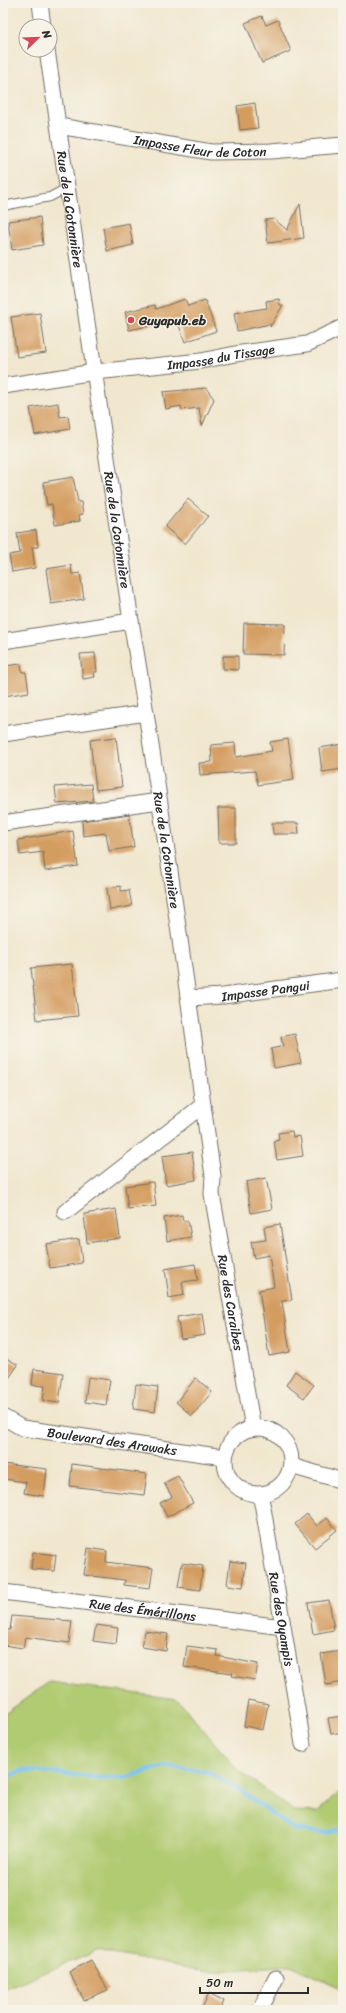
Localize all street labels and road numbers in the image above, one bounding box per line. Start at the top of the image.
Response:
street label: Impasse Fleur de Coton [131,127,267,164]
street label: Rue de la Cotonnière [50,149,90,270]
street label: Impasse du Tissage [165,337,276,376]
street label: Rue de la Cotonnière [98,470,138,590]
street label: Rue de la Cotonnière [147,790,187,910]
street label: Impasse Pangui [219,973,311,1008]
street label: Rue des Caraibes [211,1253,251,1353]
street label: Boulevard des Arawaks [46,1420,180,1462]
street label: Rue des Oyampis [263,1570,301,1668]
street label: Rue des Émérillons [88,1591,198,1628]

